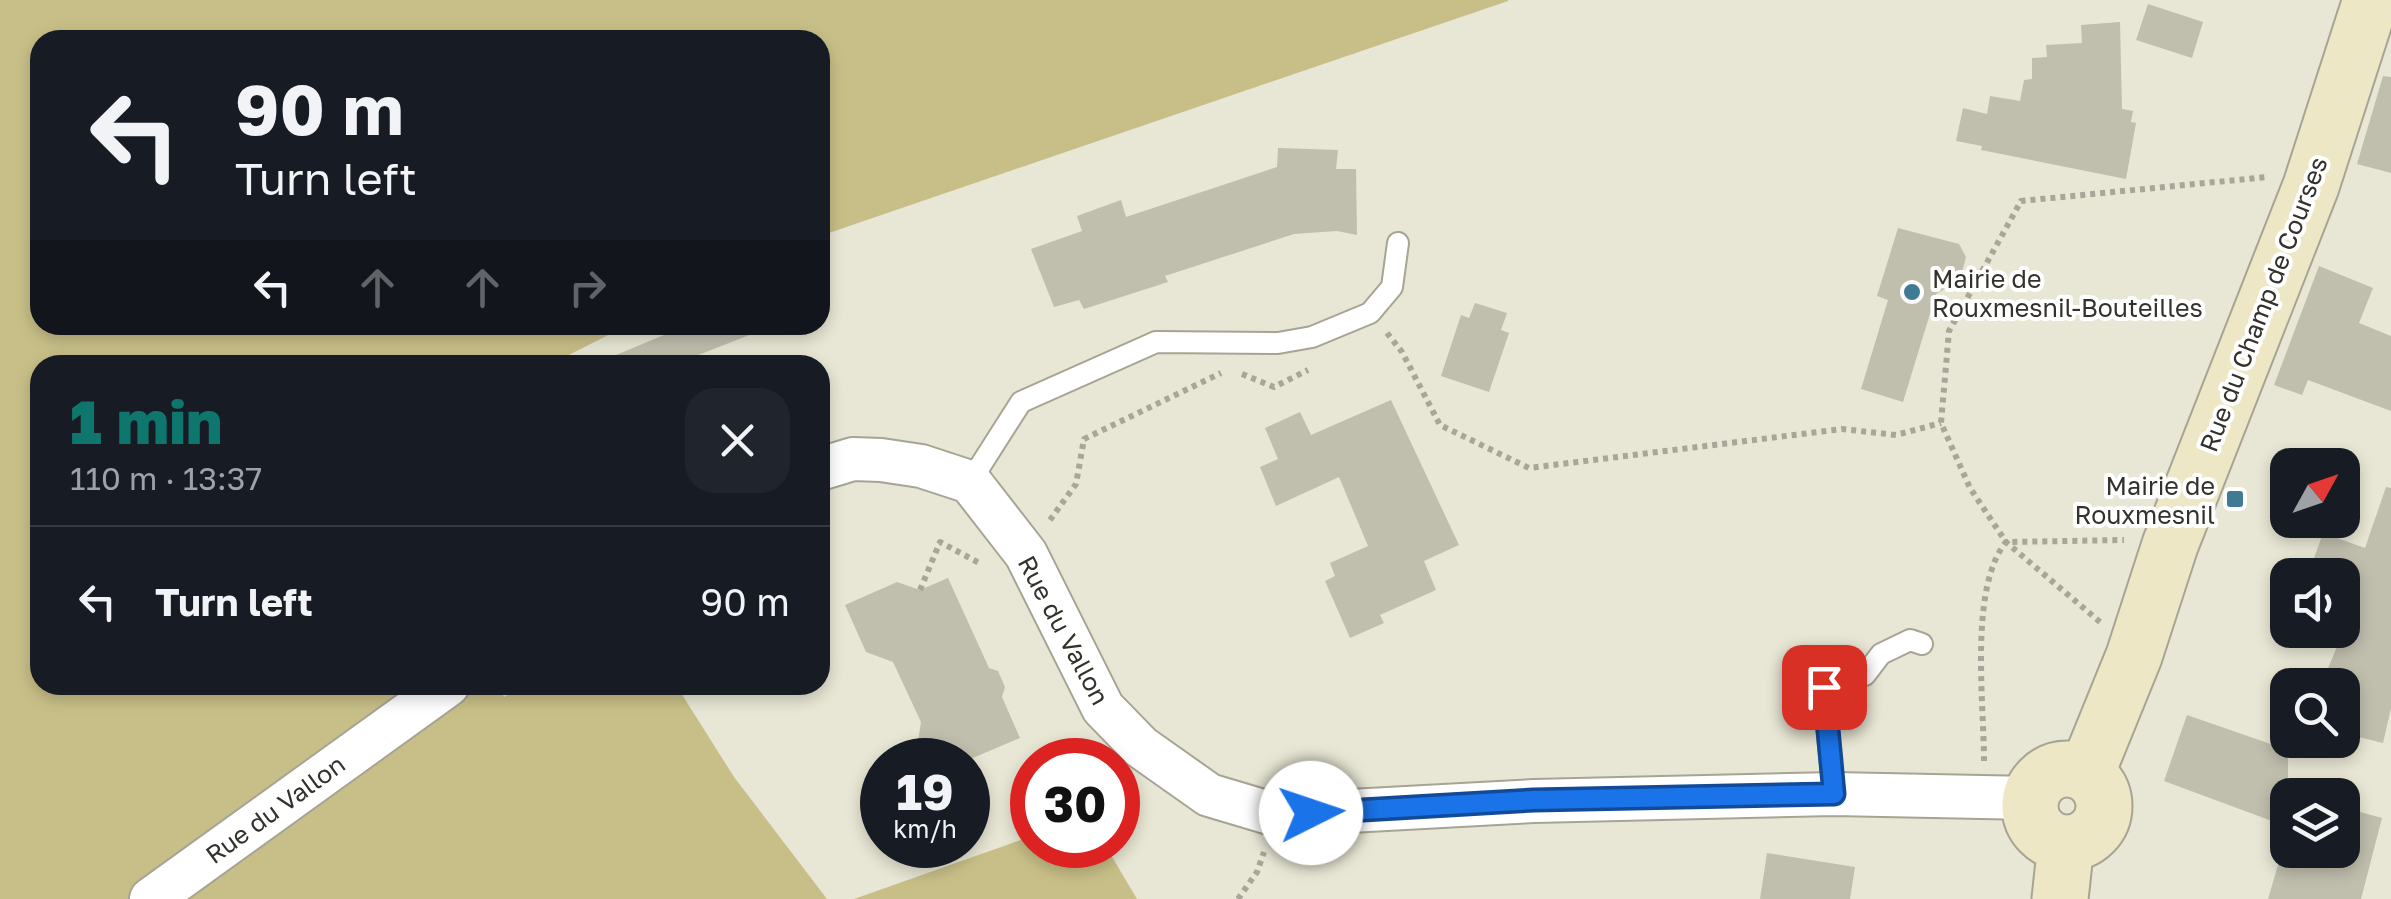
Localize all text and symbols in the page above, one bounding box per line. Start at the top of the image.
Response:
text: 90 m [235,66,404,150]
icon: left [70,70,200,200]
text: Turn left [235,151,417,205]
street label: Rue du Champ de Courses [2192,152,2334,456]
icon: left [245,260,300,315]
icon: ahead [350,260,405,315]
icon: ahead [455,260,510,315]
icon: right [560,260,615,315]
place label: Mairie de Rouxmesnil-Bouteilles [1932,263,2203,323]
marker: Mairie de Rouxmesnil-Bouteilles [1901,281,1923,303]
text: 1 min [70,385,222,457]
button: close [685,388,790,493]
north arrow [2270,448,2360,538]
map controls [2270,448,2360,868]
text: 110 m · 13:37 [70,459,262,497]
place label: Mairie de Rouxmesnil [2074,470,2215,530]
marker: Mairie de Rouxmesnil [2224,488,2246,510]
street label: Rue du Vallon [1012,550,1116,710]
button: sound [2270,558,2360,648]
icon: left [70,574,125,629]
text: Turn left [155,579,313,624]
text: 90 m [700,579,790,624]
pin [1782,645,1867,730]
icon: arrive [1797,660,1852,715]
button: search [2270,668,2360,758]
speed limit sign: 30 [1010,738,1140,868]
street label: Rue du Vallon [199,748,351,870]
text: 19 [896,761,954,821]
position arrow [1259,761,1363,865]
button: layers [2270,778,2360,868]
text: km/h [893,813,957,844]

